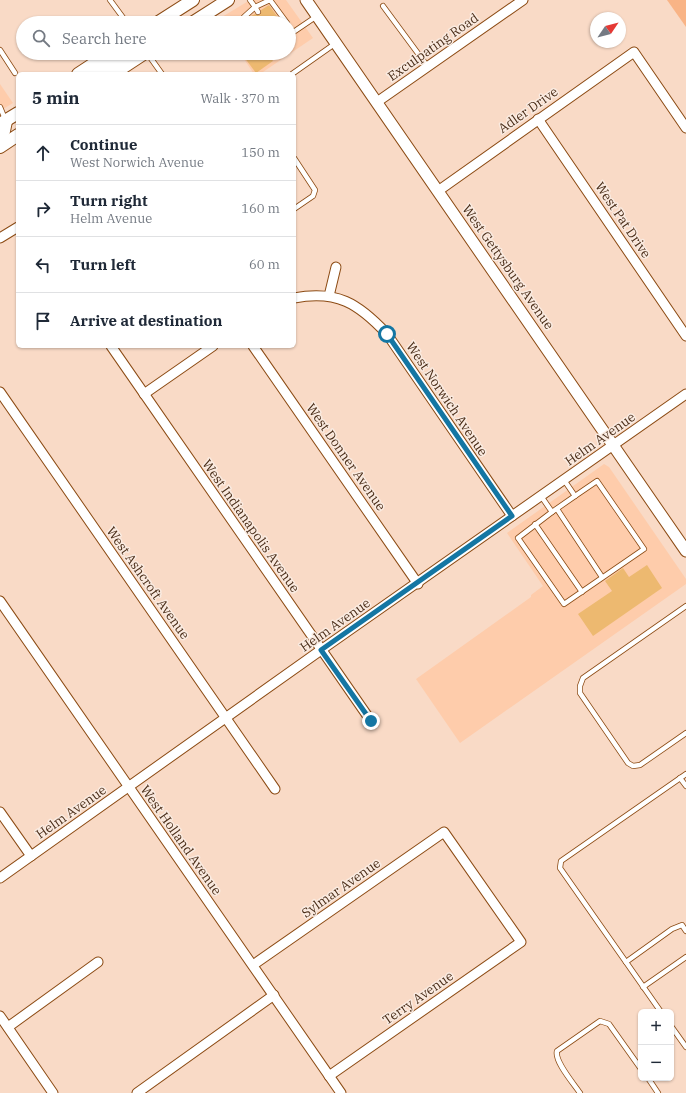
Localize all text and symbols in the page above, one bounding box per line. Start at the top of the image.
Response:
street label: Exculpating Road [384,9,482,85]
north arrow [590,12,626,48]
search box [16,16,296,60]
icon: search [30,27,52,49]
text: Search here [62,29,147,48]
street label: Adler Drive [495,83,561,137]
text: 5 min [32,87,80,109]
text: Walk · 370 m [201,90,280,107]
text: Continue [70,135,137,154]
icon: ahead [32,142,54,164]
text: 150 m [241,144,280,161]
text: West Norwich Avenue [70,154,204,171]
street label: West Pat Drive [591,179,655,261]
text: Turn right [70,191,148,210]
icon: right [32,198,54,220]
text: 160 m [241,200,280,217]
street label: West Gettysburg Avenue [458,201,558,333]
text: Helm Avenue [70,210,152,227]
icon: left [32,254,54,276]
text: Turn left [70,255,136,274]
text: 60 m [249,256,280,273]
icon: arrive [32,310,54,332]
text: Arrive at destination [70,311,222,330]
route start [378,325,396,343]
street label: West Norwich Avenue [402,339,492,459]
street label: West Donner Avenue [303,400,390,514]
street label: Helm Avenue [561,408,639,470]
street label: West Indianapolis Avenue [199,456,303,596]
street label: West Ashcroft Avenue [103,523,193,643]
street label: Helm Avenue [296,594,374,656]
route end [362,712,380,730]
street label: Helm Avenue [32,781,110,843]
street label: West Holland Avenue [137,782,225,898]
street label: Sylmar Avenue [298,855,384,921]
street label: Terry Avenue [379,967,457,1029]
map controls [638,1009,674,1081]
button: + [638,1009,674,1045]
button: − [638,1045,674,1081]

